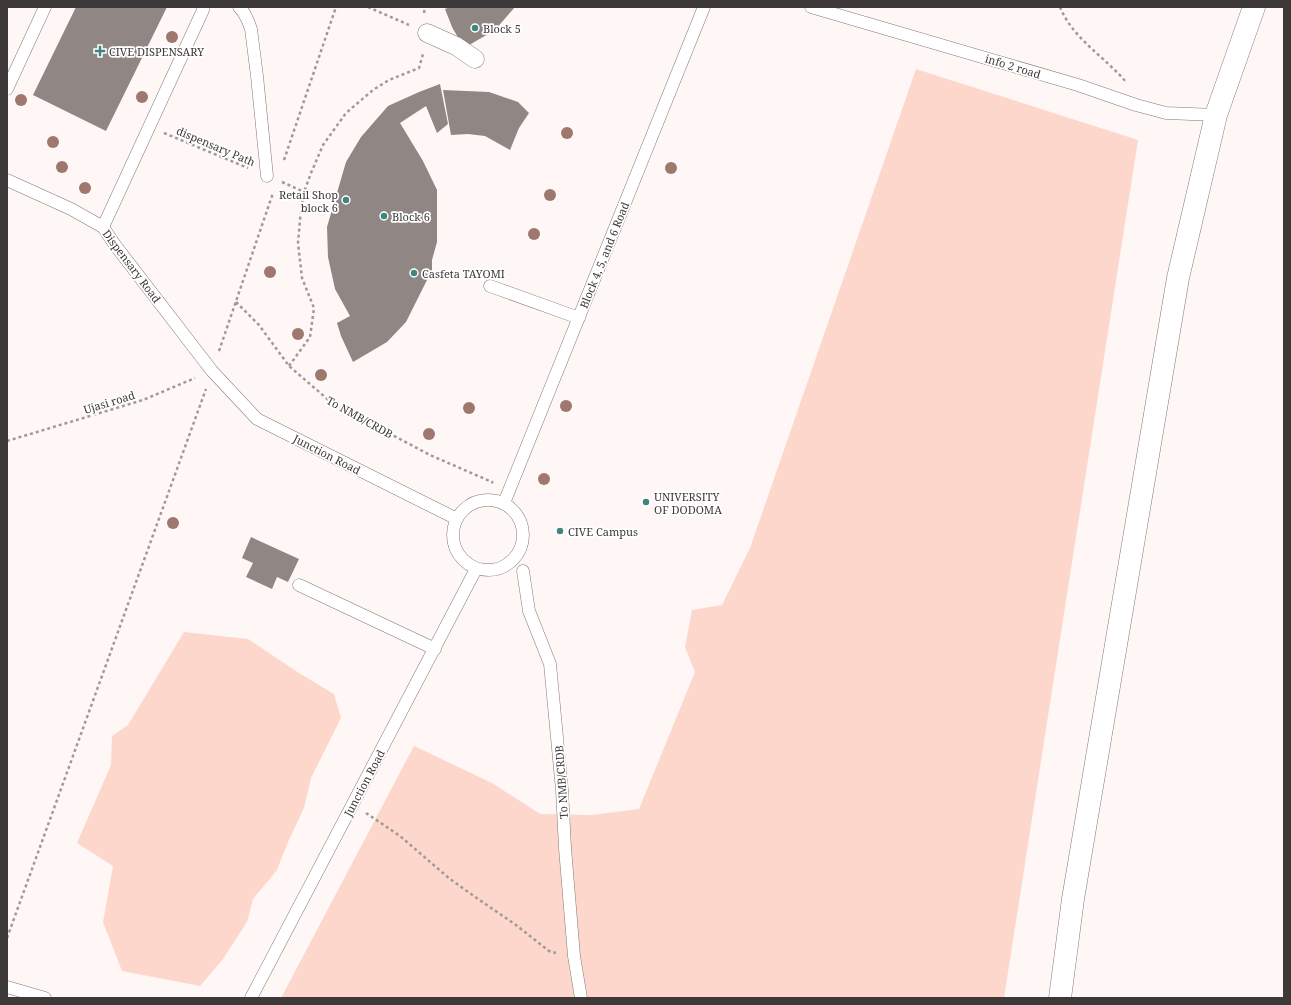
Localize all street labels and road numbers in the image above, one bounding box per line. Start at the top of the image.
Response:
street label: info 2 road [983,50,1043,82]
street label: dispensary Path [174,123,258,169]
street label: Block 4, 5, and 6 Road [576,199,632,310]
street label: Dispensary Road [99,226,165,306]
street label: Ujasi road [81,387,137,417]
street label: To NMB/CRDB [324,393,396,441]
street label: Junction Road [290,430,363,478]
street label: To NMB/CRDB [551,745,571,819]
street label: Junction Road [340,747,388,820]

